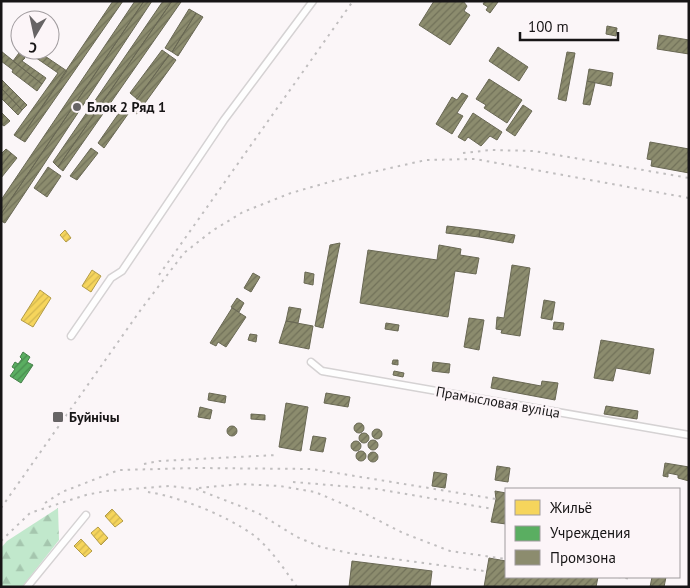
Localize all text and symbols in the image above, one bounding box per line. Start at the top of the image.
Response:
north arrow [10,10,60,60]
scale bar [520,10,618,42]
text: 100 m [528,17,569,36]
text: С [28,38,38,57]
place label: Блок 2 Ряд 1 [87,98,166,116]
marker: Блок 2 Ряд 1 [71,101,83,113]
street label: Прамысловая вуліца [434,382,562,422]
place label: Буйнічы [69,408,120,426]
marker: Буйнічы [51,410,65,424]
legend [505,488,680,578]
text: Жильё [549,498,592,517]
text: Учреждения [550,523,630,542]
text: Промзона [550,548,616,567]

